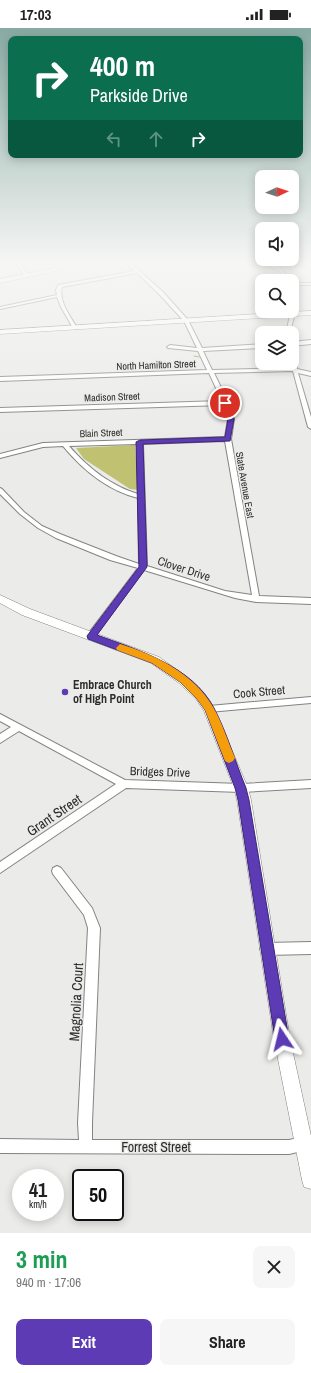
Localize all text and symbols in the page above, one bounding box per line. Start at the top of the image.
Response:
text: 17:03 [20,4,51,25]
text: 400 m [90,47,155,85]
icon: right [24,52,76,104]
text: Parkside Drive [90,83,188,108]
icon: left [103,128,125,150]
icon: ahead [145,128,167,150]
icon: right [187,128,209,150]
north arrow [255,170,299,214]
map controls [255,170,299,370]
button: sound [255,222,299,266]
button: search [255,274,299,318]
button: layers [255,326,299,370]
street label: North Hamilton Street [116,357,197,373]
pin [208,386,242,420]
street label: Madison Street [84,390,141,404]
icon: arrive [214,392,236,414]
street label: Blain Street [79,426,123,440]
street label: State Avenue East [233,451,257,520]
street label: Clover Drive [156,553,212,585]
place label: Embrace Church of High Point [73,677,152,707]
street label: Cook Street [232,682,286,702]
marker: Embrace Church of High Point [60,687,70,697]
street label: Bridges Drive [130,763,190,781]
street label: Grant Street [23,790,85,840]
street label: Magnolia Court [65,962,87,1042]
position arrow [261,1018,303,1060]
street label: Forrest Street [121,1138,191,1156]
speed limit sign: 50 [72,1169,124,1221]
text: 41 [29,1176,47,1203]
text: km/h [29,1198,47,1211]
text: 3 min [16,1243,67,1275]
button: close [253,1246,295,1288]
text: 940 m · 17:06 [16,1274,81,1291]
button: Exit [16,1319,152,1365]
button: Share [160,1319,295,1365]

